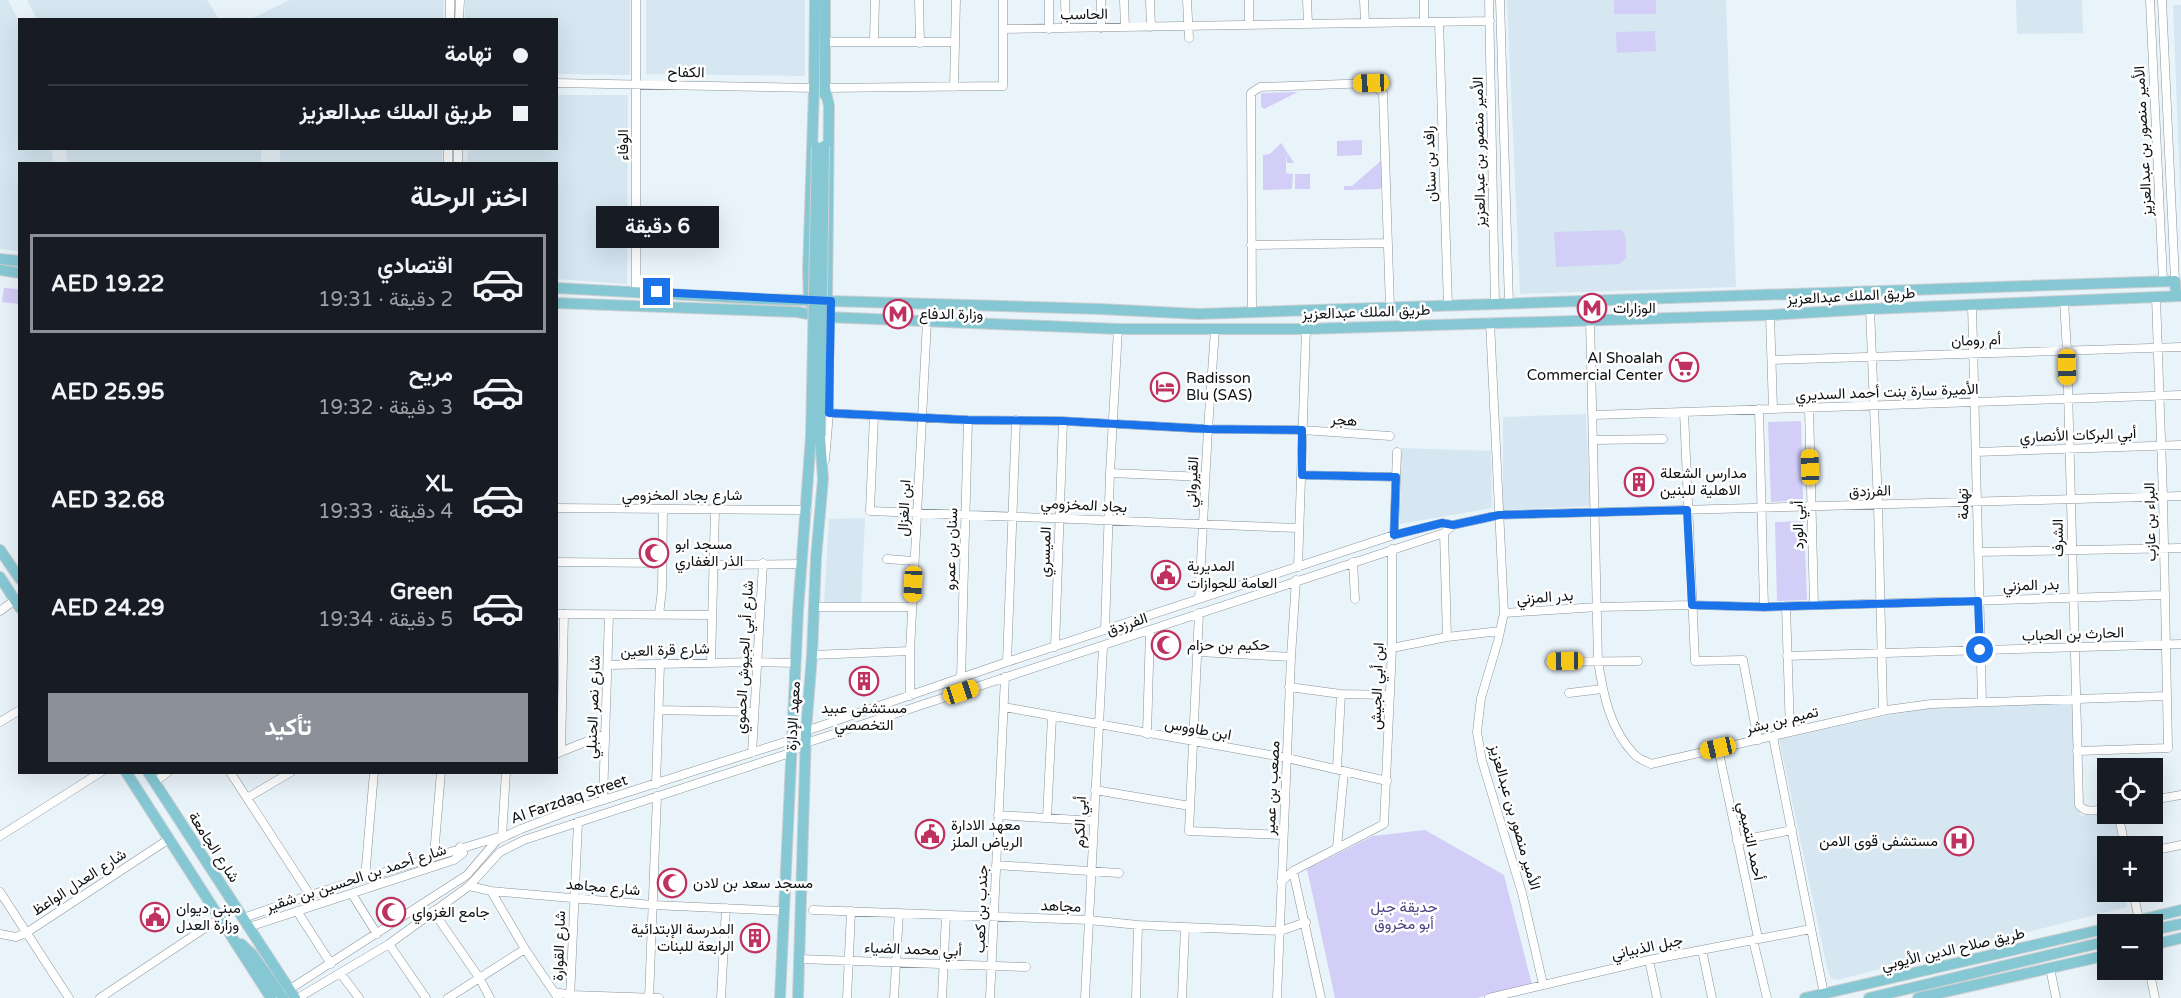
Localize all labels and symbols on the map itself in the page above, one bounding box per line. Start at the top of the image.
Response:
street label: الحاسب [1060,5,1108,23]
street label: الكفاح [667,63,705,83]
street label: الأمير منصور بن عبدالعزيز [2130,65,2157,218]
car [1353,73,1389,93]
street label: الأمير منصور بن عبدالعزيز [1469,77,1490,228]
street label: رافد بن سنان [1420,125,1441,203]
street label: الوفاء [614,129,632,161]
callout: 6 دقيقة [596,205,718,247]
route end [643,278,670,305]
street label: طريق الملك عبدالعزيز [1785,284,1916,309]
metro station icon: الوزارات [1576,292,1608,324]
metro station icon: وزارة الدفاع [882,298,914,330]
place label: الوزارات [1613,299,1656,317]
street label: طريق الملك عبدالعزيز [1300,301,1431,324]
place label: وزارة الدفاع [919,305,983,325]
street label: أم رومان [1951,330,2002,351]
place label: Al Shoalah Commercial Center [1527,349,1663,384]
car [2058,349,2076,385]
supermarket icon: Al Shoalah Commercial Center [1668,351,1700,383]
place label: Radisson Blu (SAS) [1186,369,1252,404]
hotel icon: Radisson Blu (SAS) [1149,371,1181,403]
street label: الأميرة سارة بنت أحمد السديري [1795,380,1979,408]
street label: هجر [1329,410,1358,430]
street label: أبي البركات الأنصاري [2019,424,2137,450]
car [1800,449,1820,485]
street label: القيرواني [1182,456,1206,508]
place label: مدارس الشعلة الاهلية للبنين [1660,464,1747,500]
building icon: مدارس الشعلة الاهلية للبنين [1623,466,1655,498]
street label: ابن الغزال [894,479,915,537]
street label: الفرزدق [1849,481,1891,501]
street label: البراء بن عازب [2140,482,2161,562]
street label: شارع بجاد المخزومي [622,486,742,508]
street label: تهامة [1954,488,1972,520]
street label: بجاد المخزومي [1040,494,1128,520]
street label: أبي الورد [1789,500,1811,549]
street label: سنان بن عمرو [941,507,962,591]
street label: الشرف [2049,519,2067,557]
street label: الميسري [1035,526,1059,578]
place label: مسجد ابو الذر الغفاري [675,535,743,574]
mosque icon: مسجد ابو الذر الغفاري [638,537,670,569]
place label: المديرية العامة للجوازات [1187,557,1277,592]
public building icon: المديرية العامة للجوازات [1150,559,1182,591]
car [903,566,923,602]
street label: بدر المزني [2002,575,2060,599]
street label: شارع أبي الجيوش الحموي [731,580,761,734]
street label: بدر المزني [1516,586,1574,612]
street label: الفرزدق [1104,609,1150,639]
street label: الحارث بن الحباب [2022,623,2124,646]
mosque icon: حكيم بن حزام [1150,629,1182,661]
place label: حكيم بن حزام [1187,636,1270,655]
route start [1966,636,1993,663]
street label: شارع قرة العين [620,639,710,663]
street label: ابن أبي الجيش [1366,642,1392,730]
car [1547,652,1583,670]
street label: شارع نصر الحنبلي [582,655,608,759]
building icon: مستشفى عبيد التخصصي [848,665,880,697]
car [941,678,981,706]
street label: معهد الإدارة [782,681,805,751]
place label: مستشفى عبيد التخصصي [821,699,907,738]
street label: تميم بن بشر [1743,702,1821,739]
street label: ابن طاووس [1163,714,1233,745]
car [1698,735,1738,761]
street label: مصعب بن عمير [1260,740,1284,837]
street label: الأمير منصور بن عبدالعزيز [1484,741,1544,892]
street label: Al Farzdaq Street [508,770,630,827]
street label: أبي الكرم [1070,795,1094,848]
street label: أحمد التميمي [1730,800,1768,883]
street label: شارع الجامعة [183,808,244,887]
place label: معهد الادارة الرياض الملز [950,816,1023,852]
public building icon: معهد الادارة الرياض الملز [914,818,946,850]
hospital icon: مستشفى قوى الامن [1943,825,1975,857]
place label: مستشفى قوى الامن [1819,832,1938,851]
street label: شارع أحمد بن الحسين بن شقير [263,840,449,918]
street label: شارع العدل الواعظ [28,845,131,921]
street label: جندب بن كعب [970,865,993,954]
mosque icon: مسجد سعد بن لادن [656,867,688,899]
place label: مسجد سعد بن لادن [693,874,813,893]
street label: شارع مجاهد [565,875,641,901]
mosque icon: جامع الغزواي [375,896,407,928]
street label: مجاهد [1040,896,1082,916]
park label: حديقة جبل أبو مخروق [1370,898,1438,933]
place label: مبنى ديوان وزارة العدل [176,899,241,934]
public building icon: مبنى ديوان وزارة العدل [139,901,171,933]
place label: جامع الغزواي [412,903,490,925]
street label: شارع القوارة [549,910,571,982]
place label: المدرسة الإبتدائية الرابعة للبنات [631,920,734,955]
building icon: المدرسة الإبتدائية الرابعة للبنات [739,922,771,954]
street label: طريق صلاح الدين الأيوبي [1880,924,2028,978]
street label: جبل الذبياني [1610,931,1685,967]
street label: أبي محمد الضياء [864,938,963,964]

